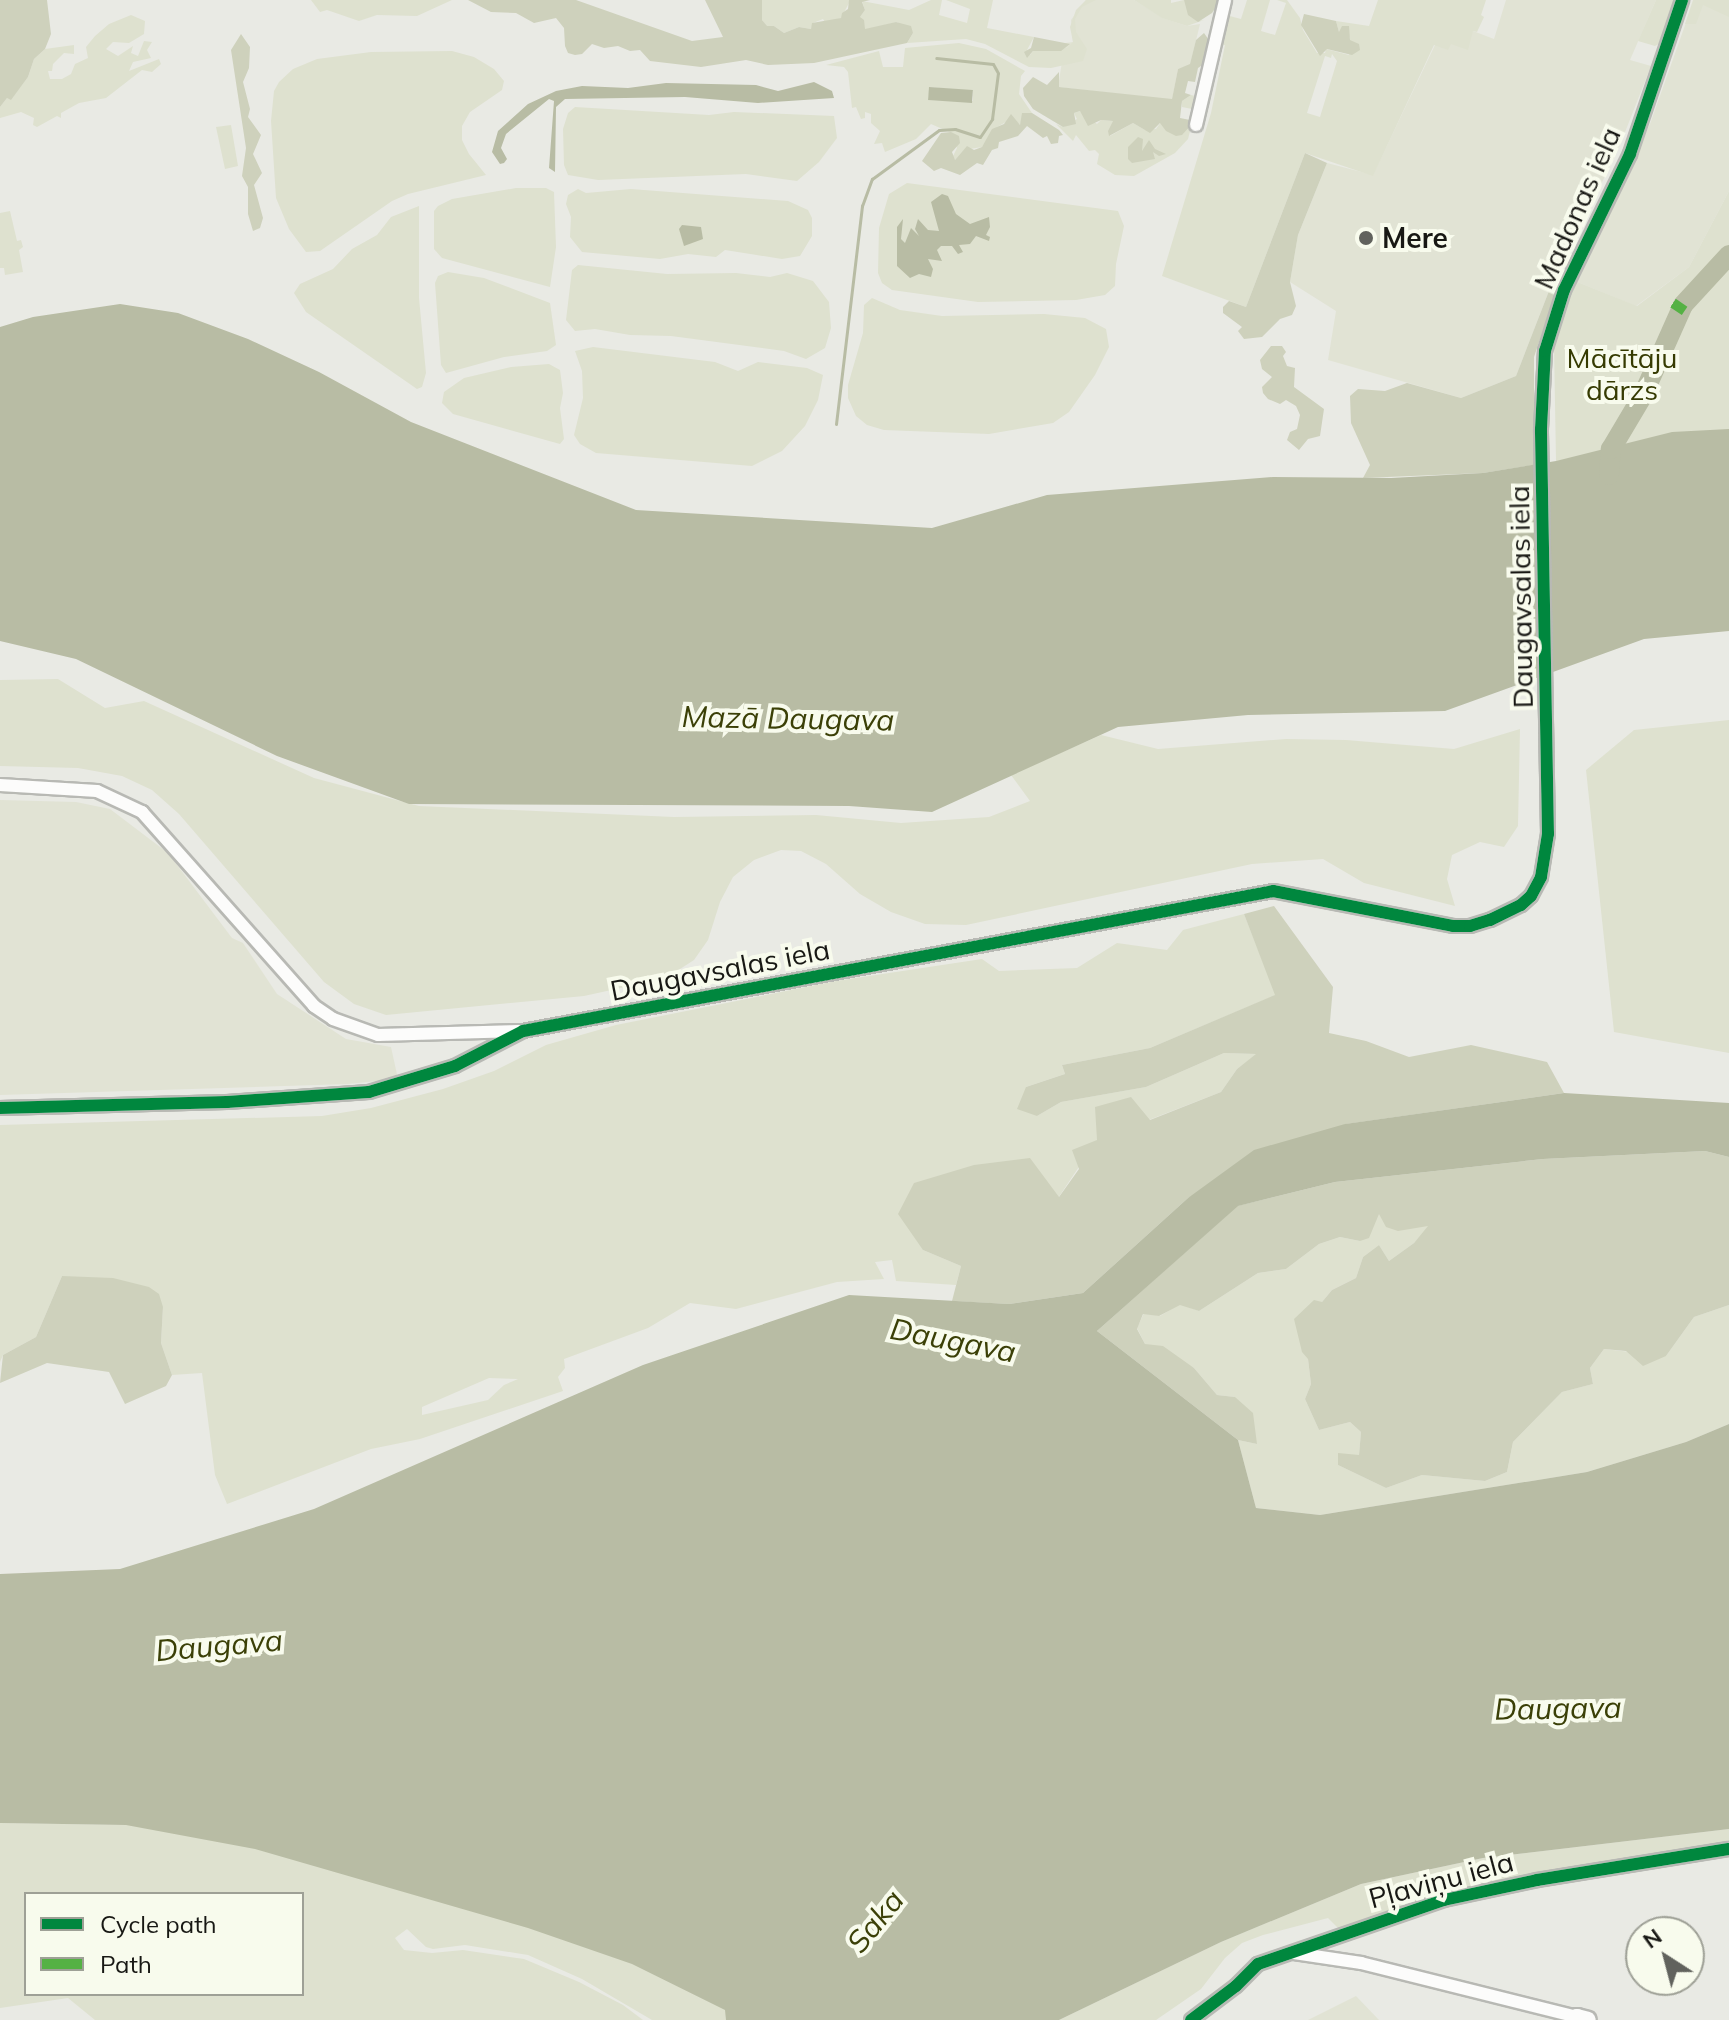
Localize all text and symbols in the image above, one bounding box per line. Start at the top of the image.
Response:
street label: Madonas iela [1526,122,1628,294]
place label: Mere [1382,221,1448,255]
marker: Mere [1357,229,1375,247]
park label: Mācītāju dārzs [1567,341,1677,407]
street label: Daugavsalas iela [1502,485,1540,709]
water label: Mazā Daugava [681,698,895,738]
street label: Daugavsalas iela [607,932,833,1008]
water label: Daugava [887,1310,1019,1370]
water label: Daugava [154,1622,284,1668]
water label: Daugava [1494,1689,1622,1727]
street label: Pļaviņu iela [1365,1845,1517,1915]
water label: Saka [839,1882,911,1960]
legend [24,1892,304,1996]
text: Cycle path [100,1909,217,1939]
north arrow [1625,1916,1705,1996]
text: N [1637,1922,1667,1954]
text: Path [100,1949,152,1979]

